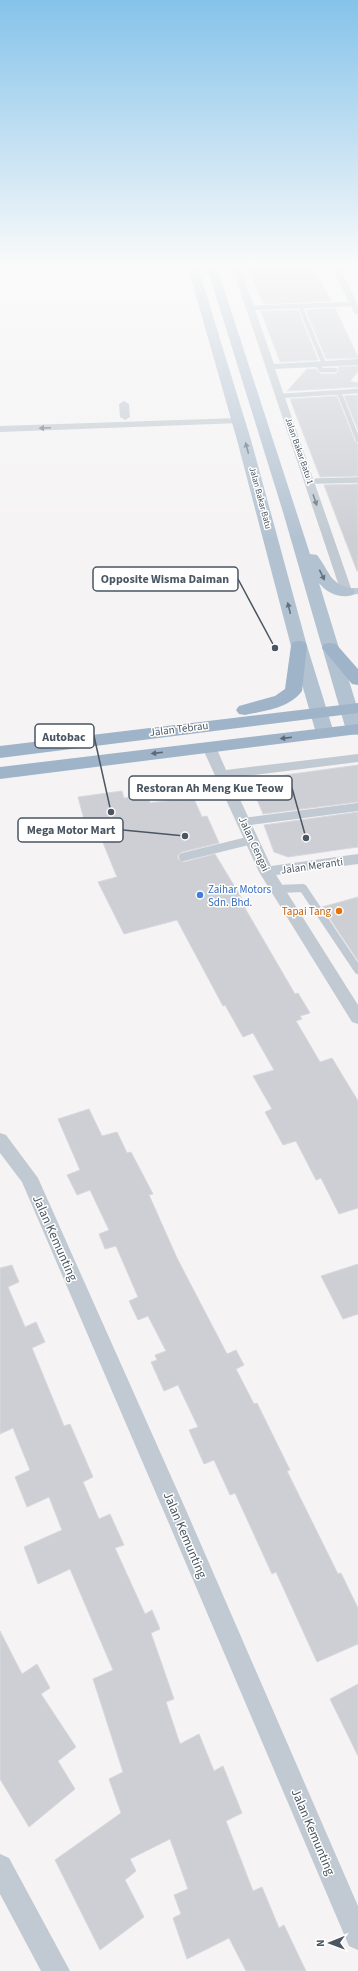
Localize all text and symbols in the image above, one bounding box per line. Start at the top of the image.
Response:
street label: Jalan Bakar Batu 1 [281,416,317,486]
one-way arrow [38,425,51,431]
one-way arrow [244,442,250,454]
street label: Jalan Bakar Batu [245,466,275,531]
one-way arrow [313,494,319,506]
callout: Opposite Wisma Daiman [93,567,238,591]
one-way arrow [319,569,325,580]
text: Opposite Wisma Daiman [101,571,229,588]
one-way arrow [286,602,292,614]
street label: Jalan Tebrau [149,718,209,740]
callout: Autobac [35,724,94,748]
text: Autobac [41,729,86,746]
one-way arrow [280,735,292,741]
one-way arrow [151,750,163,756]
callout: Restoran Ah Meng Kue Teow [129,776,292,800]
text: Restoran Ah Meng Kue Teow [136,780,284,797]
street label: Jalan Cengai [235,814,273,874]
callout: Mega Motor Mart [18,818,123,842]
text: Mega Motor Mart [27,822,116,839]
street label: Jalan Meranti [280,854,344,878]
place label: Zaihar Motors Sdn. Bhd. [208,882,272,910]
marker: Zaihar Motors Sdn. Bhd. [195,890,205,900]
place label: Tapai Tang [282,904,331,919]
marker: Tapai Tang [334,906,344,916]
street label: Jalan Kemunting [28,1192,82,1284]
street label: Jalan Kemunting [159,1489,212,1581]
street label: Jalan Kemunting [287,1786,340,1878]
north arrow [310,1923,350,1963]
text: N [313,1939,328,1947]

